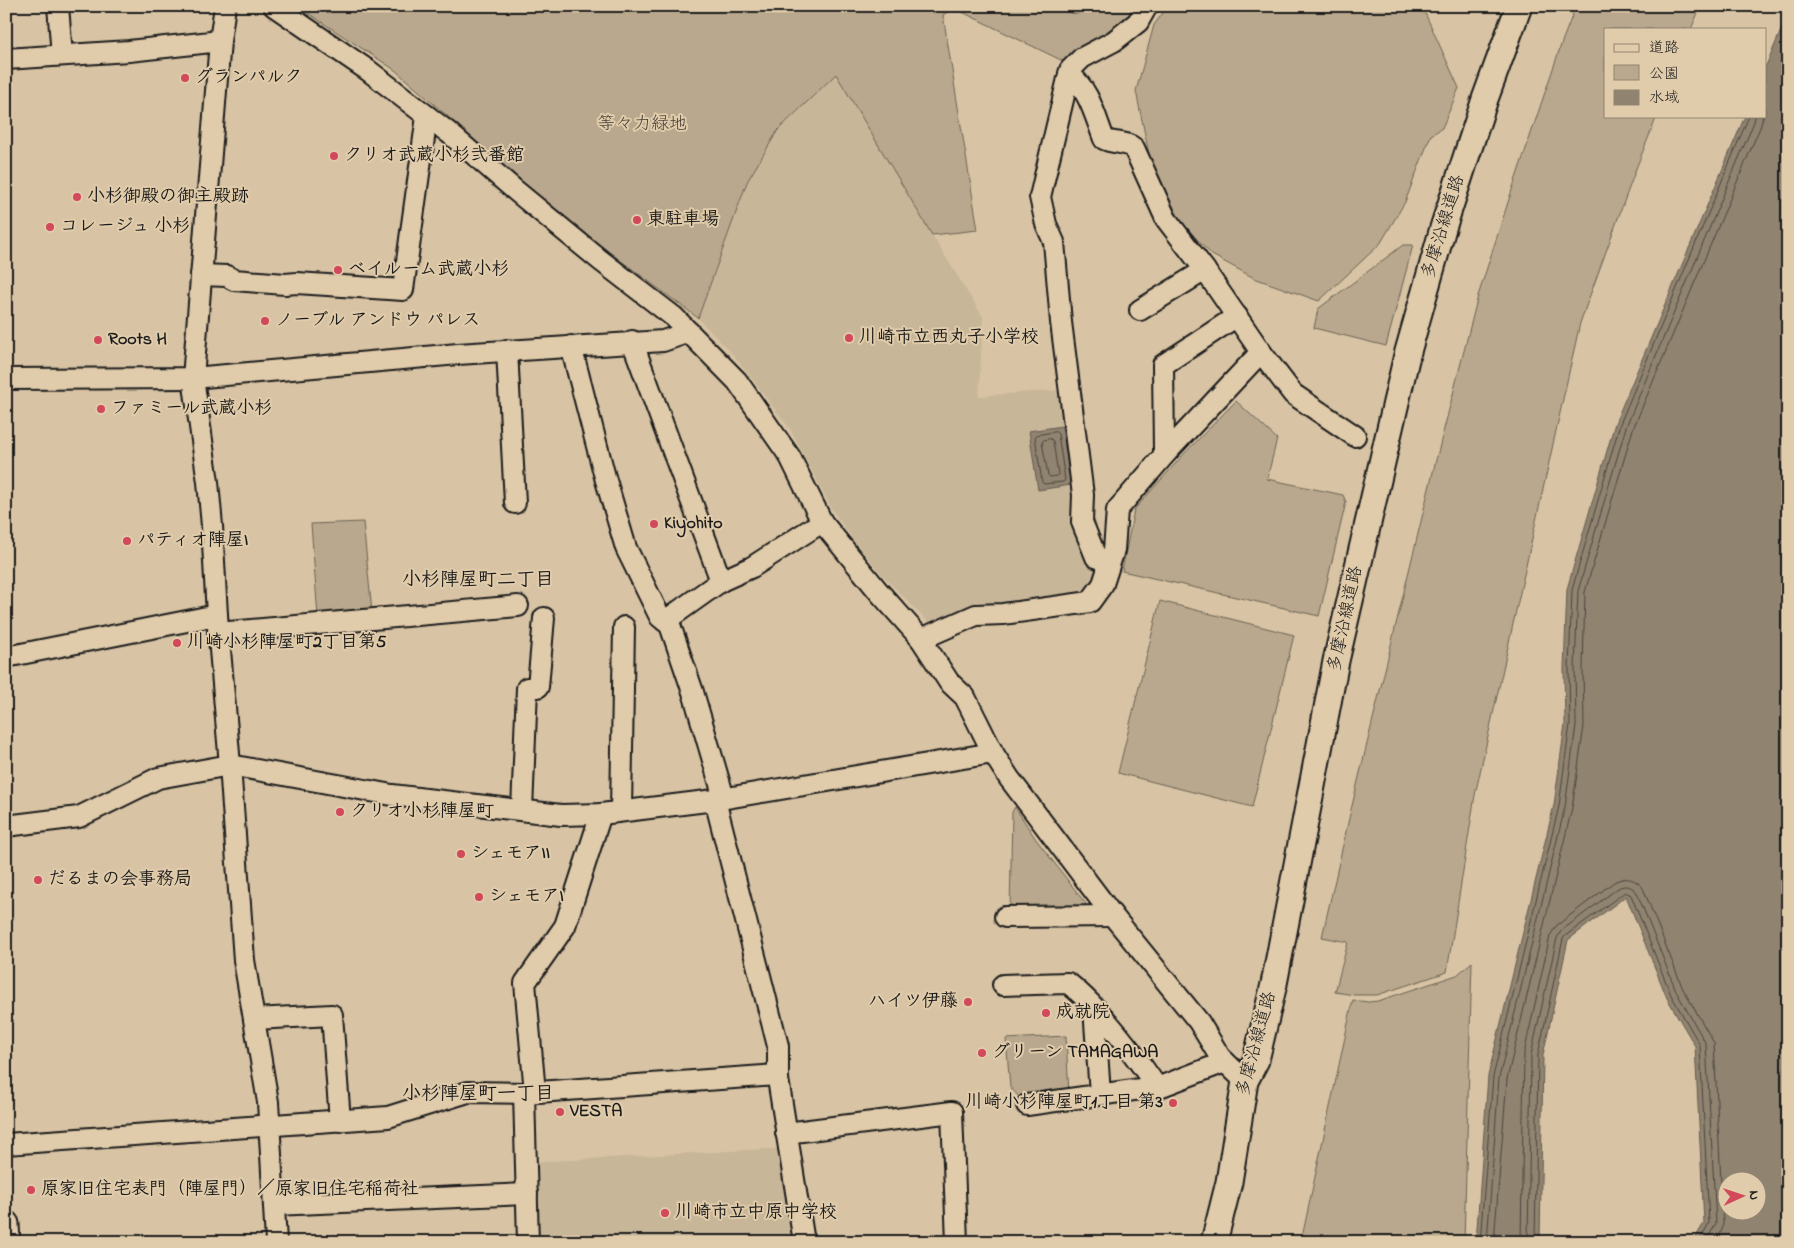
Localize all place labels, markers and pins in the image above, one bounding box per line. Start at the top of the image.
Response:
place label: グランパルク [195,65,302,91]
marker: グランパルク [179,72,191,84]
place label: クリオ武蔵小杉弐番館 [344,143,524,169]
marker: クリオ武蔵小杉弐番館 [328,150,340,162]
place label: 小杉御殿の御主殿跡 [87,184,249,210]
marker: 小杉御殿の御主殿跡 [71,191,83,203]
place label: 東駐車場 [647,207,719,233]
place label: コレージュ 小杉 [60,214,190,240]
marker: 東駐車場 [631,214,643,226]
marker: コレージュ 小杉 [44,221,56,233]
place label: ベイルーム武蔵小杉 [348,257,509,283]
marker: ベイルーム武蔵小杉 [332,264,344,276]
place label: ノーブル アンドウ パレス [275,308,480,334]
marker: ノーブル アンドウ パレス [259,315,271,327]
place label: 川崎市立西丸子小学校 [859,325,1039,351]
place label: Roots H [108,327,167,353]
marker: 川崎市立西丸子小学校 [843,332,855,344]
marker: Roots H [92,334,104,346]
place label: ファミール武蔵小杉 [111,396,272,422]
marker: ファミール武蔵小杉 [95,403,107,415]
place label: Kiyohito [664,511,723,538]
marker: Kiyohito [648,518,660,530]
place label: パティオ陣屋I [137,528,248,554]
marker: パティオ陣屋I [121,535,133,547]
place label: 川崎小杉陣屋町2丁目第5 [187,630,387,656]
marker: 川崎小杉陣屋町2丁目第5 [171,637,183,649]
place label: クリオ小杉陣屋町 [350,799,494,825]
marker: クリオ小杉陣屋町 [334,806,346,818]
place label: シェモアII [471,841,550,867]
marker: シェモアII [455,848,467,860]
place label: だるまの会事務局 [48,867,192,893]
marker: だるまの会事務局 [32,874,44,886]
place label: シェモアI [489,884,564,910]
marker: シェモアI [473,891,485,903]
place label: ハイツ伊藤 [868,989,958,1015]
marker: ハイツ伊藤 [962,996,974,1008]
place label: 成就院 [1056,1000,1110,1026]
marker: 成就院 [1040,1007,1052,1019]
place label: グリーン TAMAGAWA [992,1040,1158,1066]
marker: グリーン TAMAGAWA [976,1047,988,1059]
place label: 川崎小杉陣屋町1丁目 第3 [965,1090,1164,1116]
marker: 川崎小杉陣屋町1丁目 第3 [1167,1097,1179,1109]
place label: VESTA [569,1099,622,1125]
marker: VESTA [554,1106,566,1118]
place label: 原家旧住宅表門（陣屋門）／原家旧住宅稲荷社 [41,1177,419,1203]
marker: 原家旧住宅表門（陣屋門）／原家旧住宅稲荷社 [25,1184,37,1196]
place label: 川崎市立中原中学校 [675,1200,837,1226]
marker: 川崎市立中原中学校 [659,1207,671,1219]

